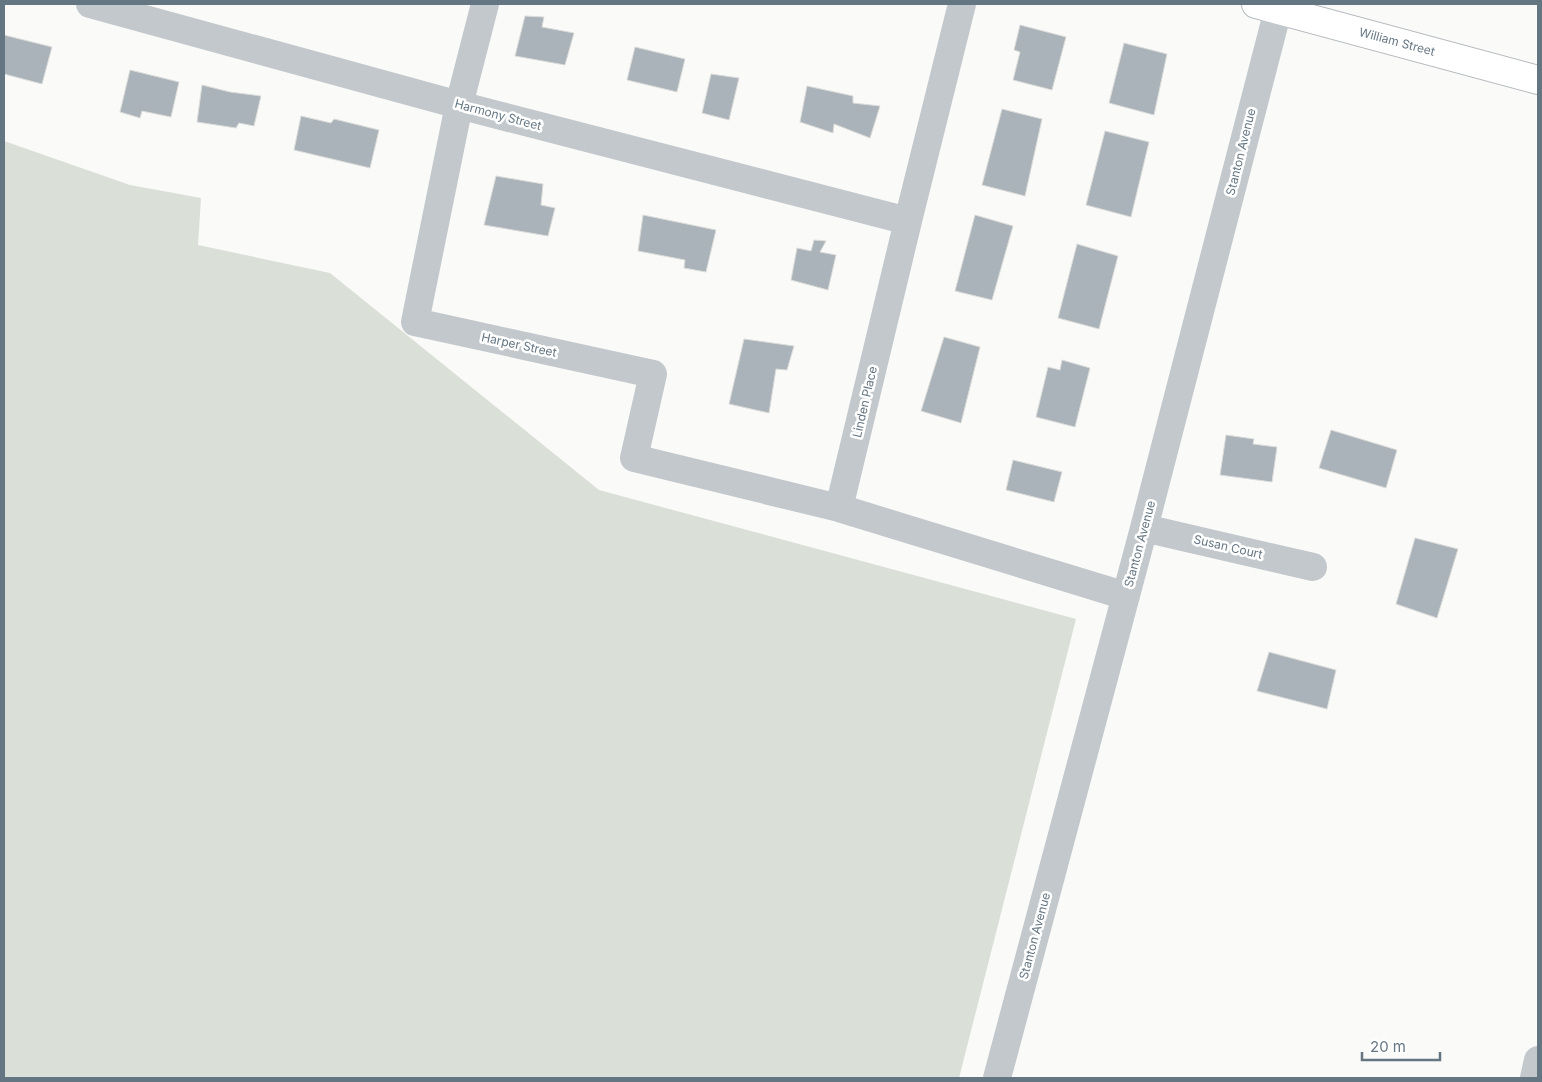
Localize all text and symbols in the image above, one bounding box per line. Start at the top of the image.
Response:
street label: William Street [1358,24,1437,59]
street label: Harmony Street [453,96,543,133]
street label: Stanton Avenue [1222,107,1259,197]
street label: Harper Street [480,329,558,360]
street label: Linden Place [849,365,880,439]
street label: Stanton Avenue [1121,499,1158,589]
street label: Susan Court [1192,531,1264,562]
street label: Stanton Avenue [1016,891,1053,981]
scale bar [1362,1030,1440,1062]
text: 20 m [1370,1037,1406,1056]

